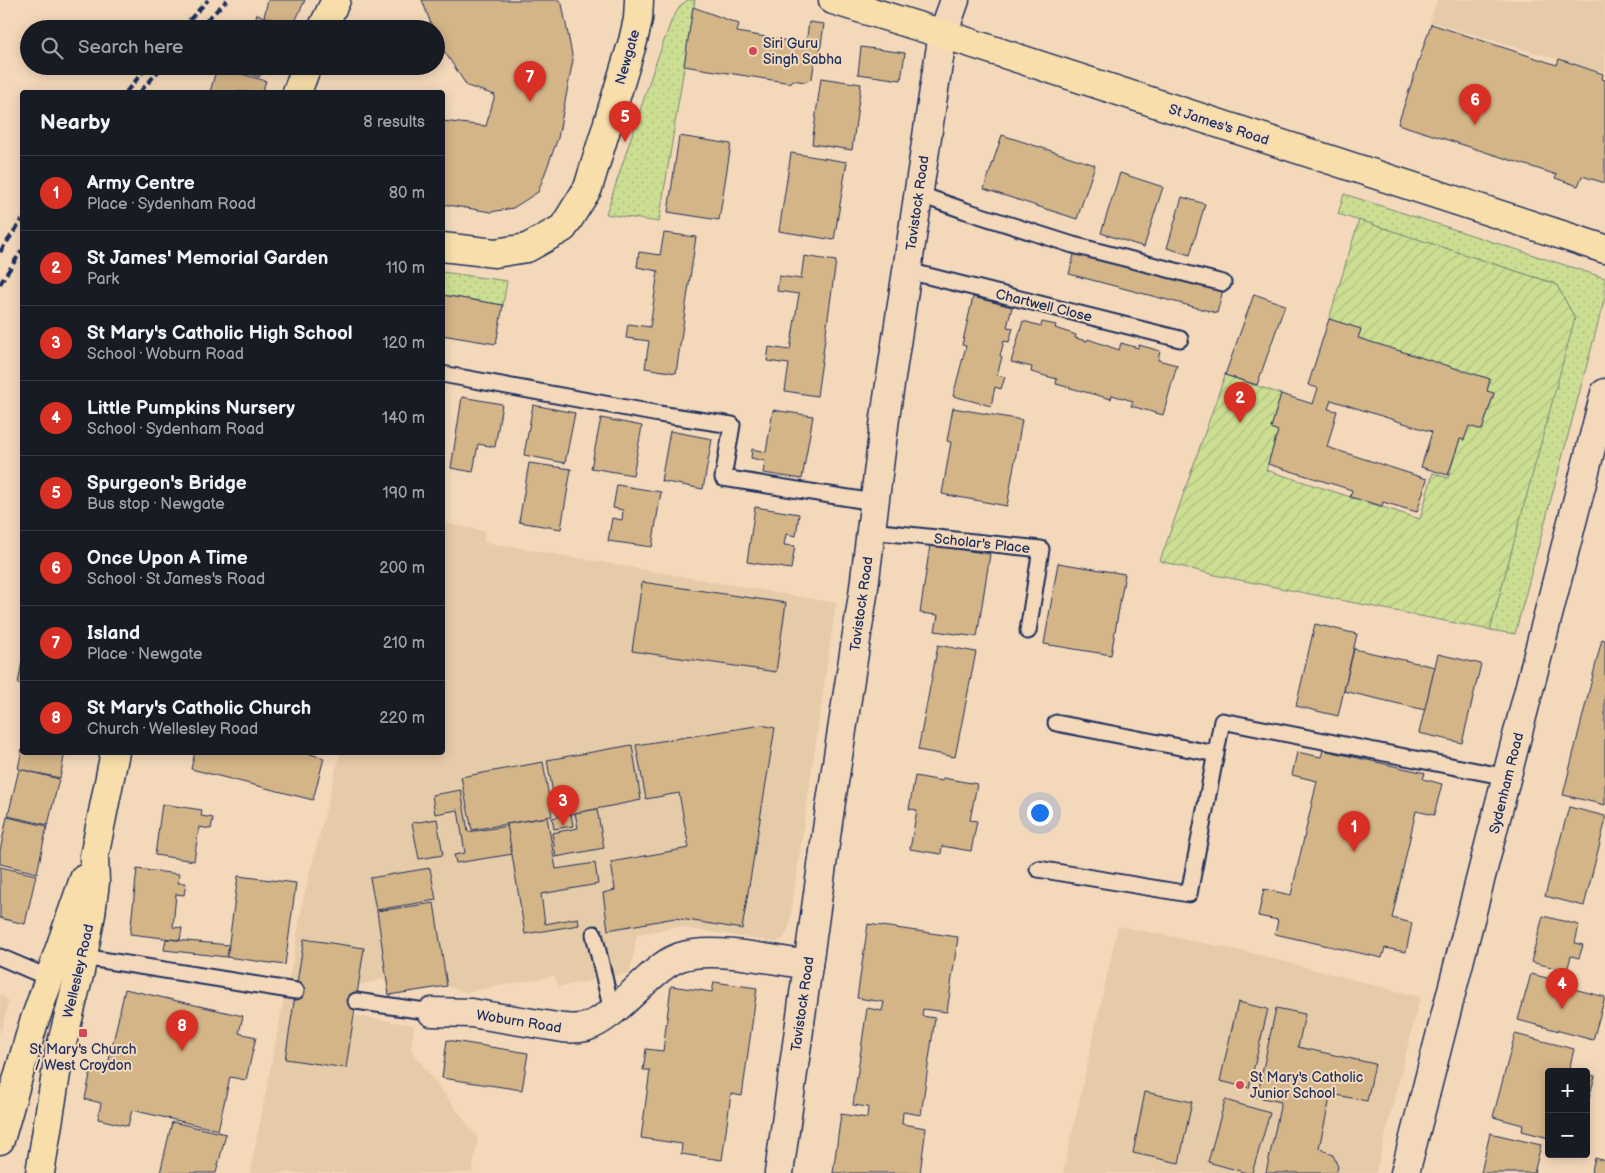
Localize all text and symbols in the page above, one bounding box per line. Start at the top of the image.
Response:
search box [20,20,445,75]
street label: Newgate [612,28,643,87]
icon: search [38,34,66,62]
place label: Siri Guru Singh Sabha [763,35,842,68]
text: Search here [78,36,183,59]
marker: Siri Guru Singh Sabha [747,45,759,57]
pin: 7 [514,61,546,102]
pin: 6 [1459,84,1491,125]
street label: St James's Road [1167,100,1271,149]
pin: 5 [609,101,641,142]
text: Nearby [40,110,110,135]
text: 8 results [363,113,425,132]
street label: Tavistock Road [902,155,933,252]
text: Army Centre [87,172,195,195]
text: 1 [53,184,59,203]
text: 80 m [389,184,425,203]
text: Place · Sydenham Road [87,195,256,214]
text: St James' Memorial Garden [87,247,328,270]
text: 2 [51,259,61,278]
text: 110 m [386,259,425,278]
text: Park [87,270,119,289]
street label: Chartwell Close [994,285,1094,326]
text: St Mary's Catholic High School [87,322,353,345]
text: 3 [51,334,61,353]
text: 120 m [382,334,425,353]
text: School · Woburn Road [87,345,244,364]
pin: 2 [1224,382,1256,423]
text: Little Pumpkins Nursery [87,397,295,420]
text: 4 [51,409,61,428]
text: 140 m [382,409,425,428]
text: School · Sydenham Road [87,420,264,439]
text: Spurgeon's Bridge [87,472,247,495]
text: 5 [51,484,61,503]
text: 190 m [383,484,425,503]
text: Bus stop · Newgate [87,495,225,514]
street label: Scholar's Place [933,530,1031,557]
text: Once Upon A Time [87,547,248,570]
street label: Tavistock Road [846,556,877,653]
text: 6 [51,559,61,578]
text: 200 m [379,559,425,578]
text: School · St James's Road [87,570,265,589]
text: Island [87,622,140,645]
text: 7 [52,634,60,653]
text: 210 m [383,634,425,653]
text: Place · Newgate [87,645,202,664]
text: St Mary's Catholic Church [87,697,311,720]
text: 8 [51,709,61,728]
text: 220 m [379,709,425,728]
text: Church · Wellesley Road [87,720,258,739]
street label: Sydenham Road [1486,731,1527,835]
pin: 3 [547,785,579,826]
your location [1027,800,1053,826]
pin: 1 [1338,811,1370,852]
street label: Wellesley Road [59,922,98,1020]
street label: Tavistock Road [787,956,818,1053]
pin: 4 [1546,968,1578,1009]
street label: Woburn Road [475,1006,563,1037]
pin: 8 [166,1010,198,1051]
marker: St Mary's Church / West Croydon [77,1027,89,1039]
place label: St Mary's Church / West Croydon [30,1041,137,1074]
map controls [1545,1068,1590,1158]
button: + [1545,1068,1590,1113]
place label: St Mary's Catholic Junior School [1250,1069,1363,1102]
marker: St Mary's Catholic Junior School [1234,1079,1246,1091]
button: − [1545,1113,1590,1158]

